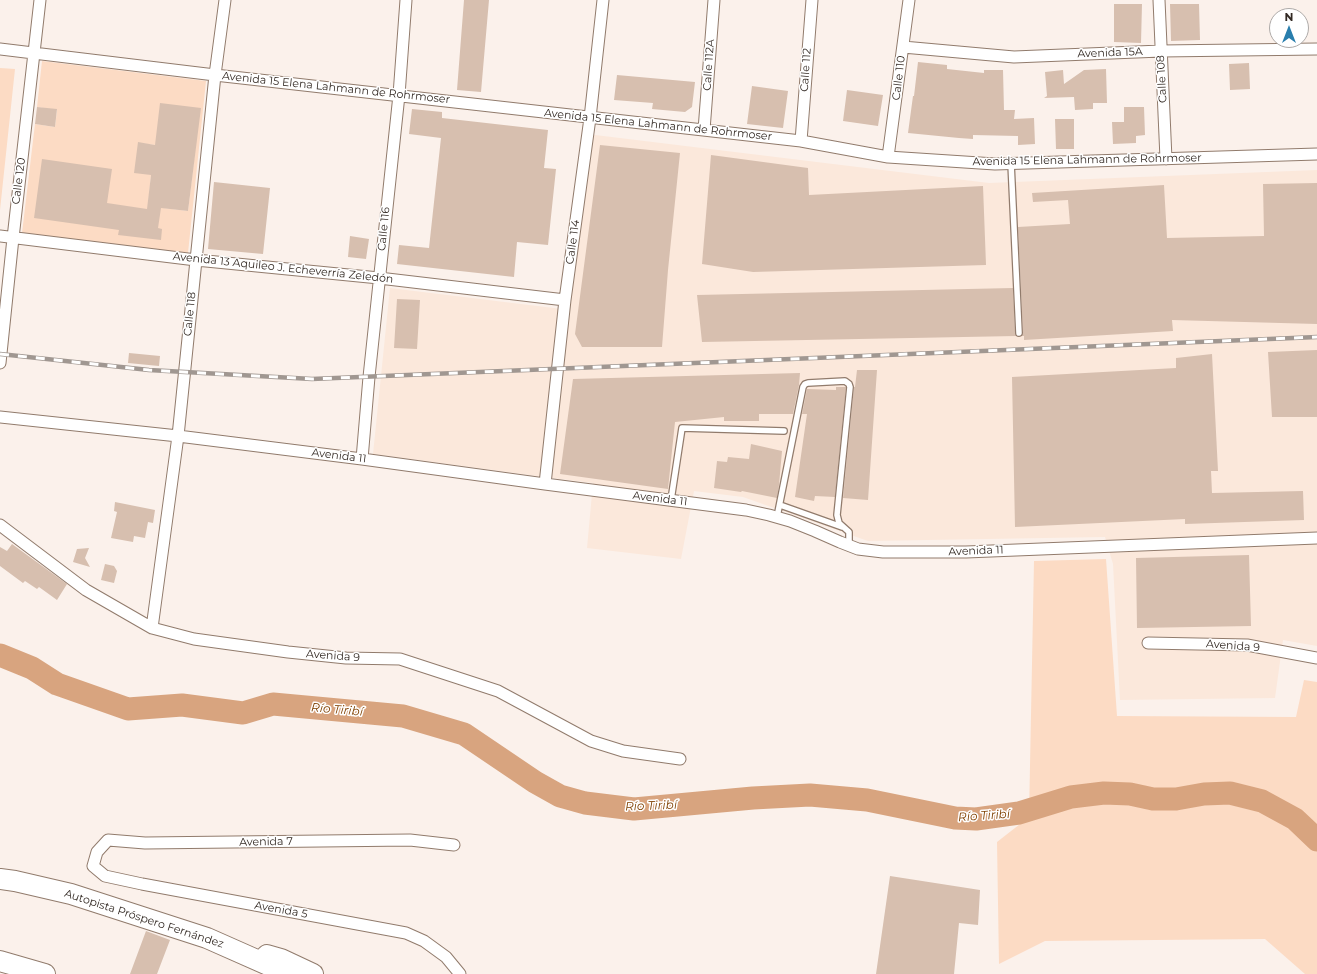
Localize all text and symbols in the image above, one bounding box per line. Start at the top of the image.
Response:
north arrow [1269,8,1309,48]
text: N [1285,10,1293,24]
street label: Calle 112A [701,39,717,91]
street label: Avenida 15A [1077,45,1143,61]
street label: Calle 112 [798,48,814,92]
street label: Calle 110 [890,55,908,101]
street label: Calle 108 [1154,55,1170,103]
street label: Avenida 15 Elena Lahmann de Rohrmoser [221,69,451,107]
street label: Avenida 15 Elena Lahmann de Rohrmoser [543,106,773,144]
street label: Avenida 15 Elena Lahmann de Rohrmoser [972,151,1202,169]
street label: Calle 120 [10,157,28,205]
street label: Calle 116 [375,206,393,252]
street label: Calle 114 [563,219,583,265]
street label: Avenida 13 Aquileo J. Echeverría Zeledón [172,250,394,286]
street label: Calle 118 [181,291,199,337]
street label: Avenida 11 [311,446,367,466]
street label: Avenida 11 [632,489,688,509]
street label: Avenida 11 [948,543,1004,559]
street label: Avenida 9 [1206,638,1260,654]
street label: Avenida 9 [306,648,360,664]
water label: Río Tiribí [310,701,364,719]
water label: Río Tiribí [625,798,677,814]
water label: Río Tiribí [958,807,1010,825]
street label: Avenida 7 [239,835,293,849]
street label: Autopista Próspero Fernández [63,887,225,951]
street label: Avenida 5 [254,899,308,921]

